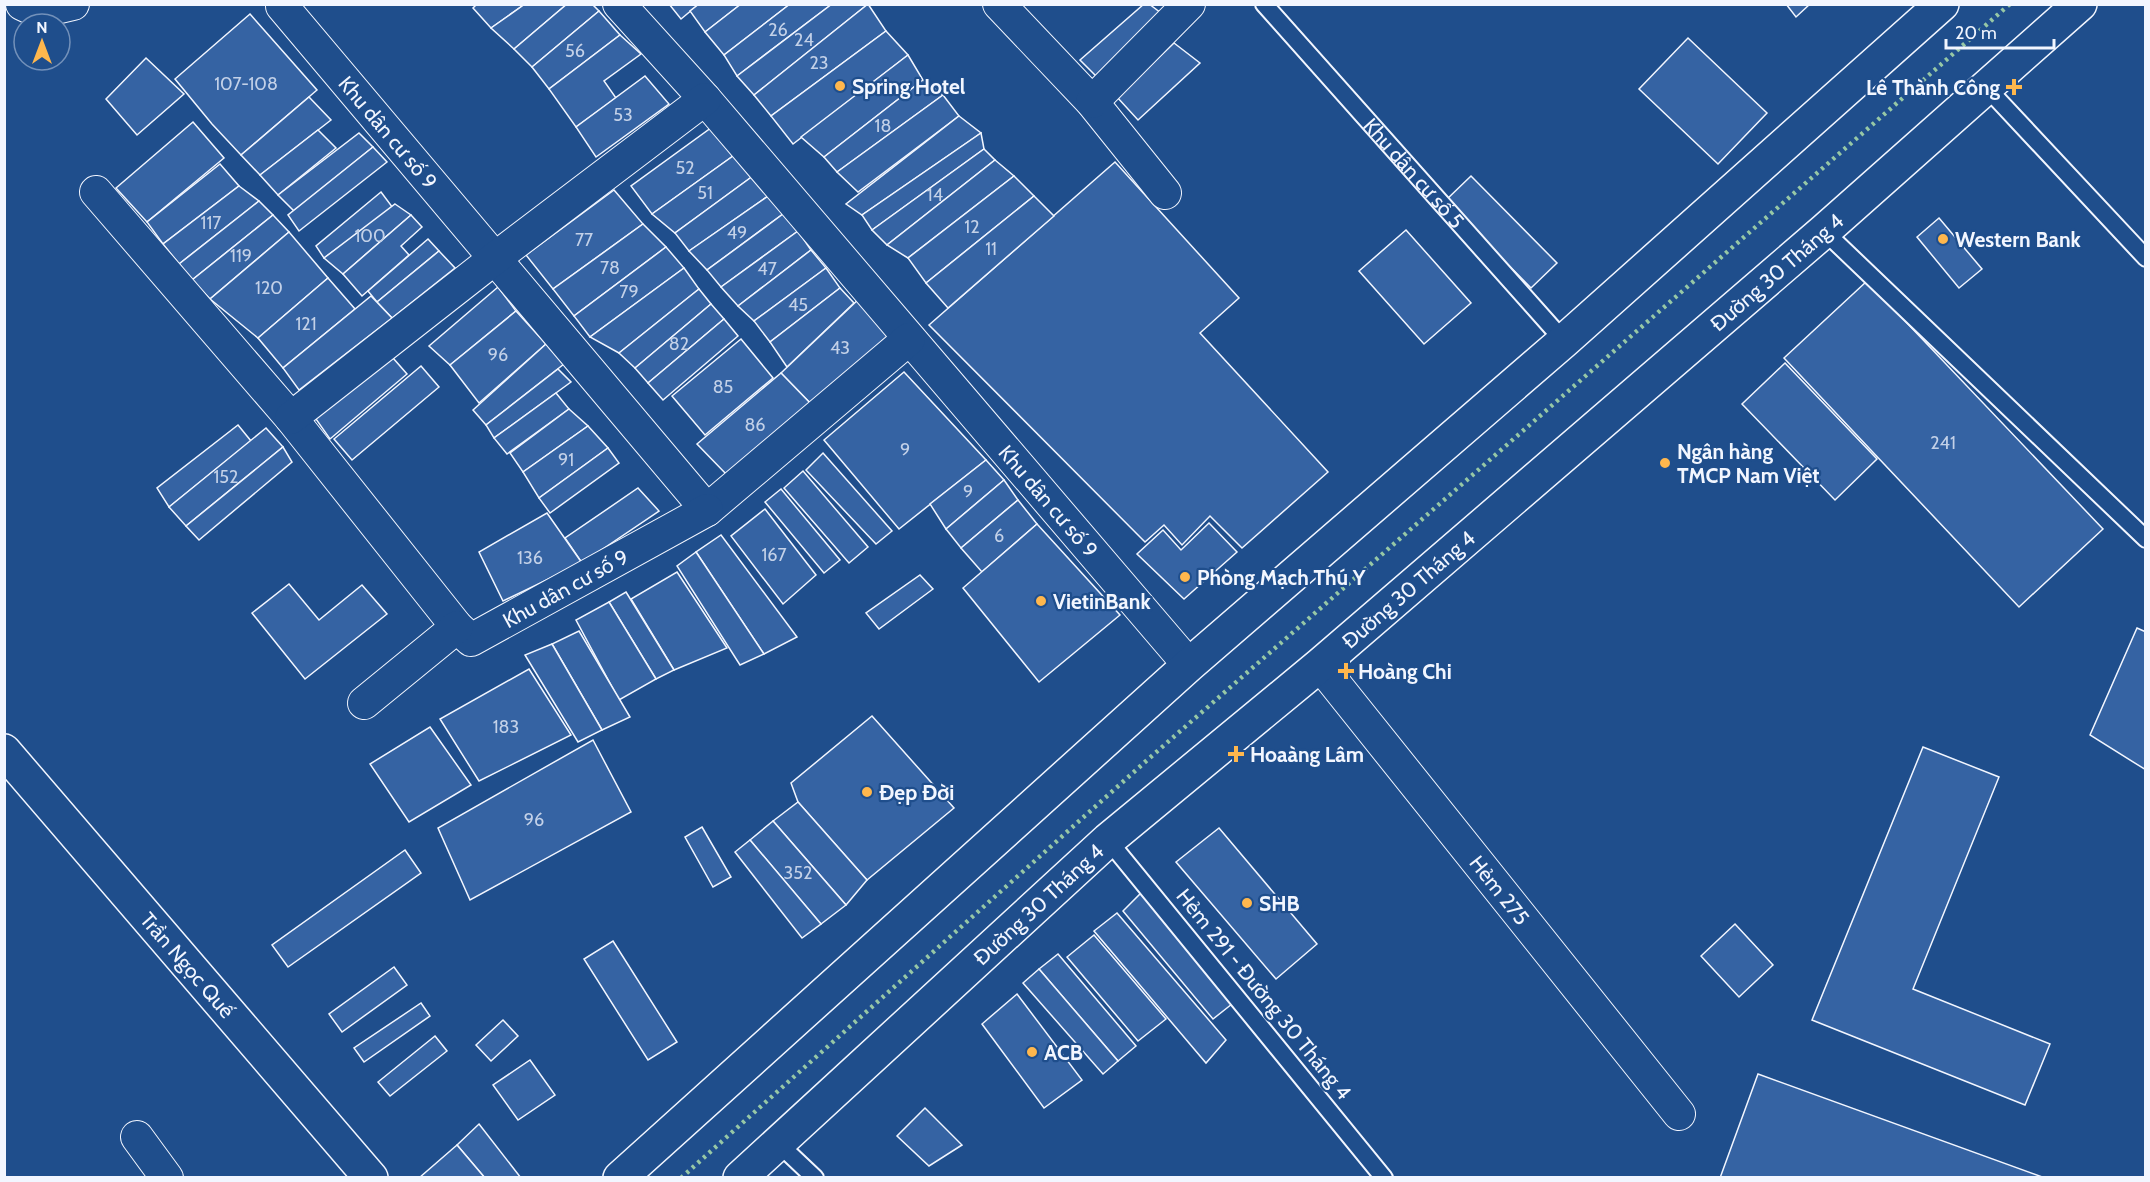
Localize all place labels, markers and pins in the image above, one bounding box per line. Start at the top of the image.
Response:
place label: Spring Hotel [852,74,966,99]
place label: Lê Thành Công [1866,75,2000,100]
marker: Lê Thành Công [2005,78,2023,96]
marker: Spring Hotel [833,79,847,93]
place label: Western Bank [1955,227,2082,252]
marker: Western Bank [1936,232,1950,246]
place label: Ngân hàng TMCP Nam Việt [1677,439,1820,488]
marker: Ngân hàng TMCP Nam Việt [1658,456,1672,470]
place label: Phòng Mạch Thú Y [1197,565,1366,590]
marker: Phòng Mạch Thú Y [1178,570,1192,584]
place label: VietinBank [1053,589,1151,614]
marker: VietinBank [1034,594,1048,608]
place label: Hoàng Chi [1358,659,1452,684]
marker: Hoàng Chi [1339,664,1353,678]
place label: Hoaàng Lâm [1250,742,1364,767]
marker: Hoaàng Lâm [1227,745,1245,763]
place label: Đẹp Đời [879,780,954,805]
marker: Đẹp Đời [860,785,874,799]
place label: SHB [1259,891,1300,916]
marker: SHB [1240,896,1254,910]
place label: ACB [1044,1040,1083,1065]
marker: ACB [1025,1045,1039,1059]

